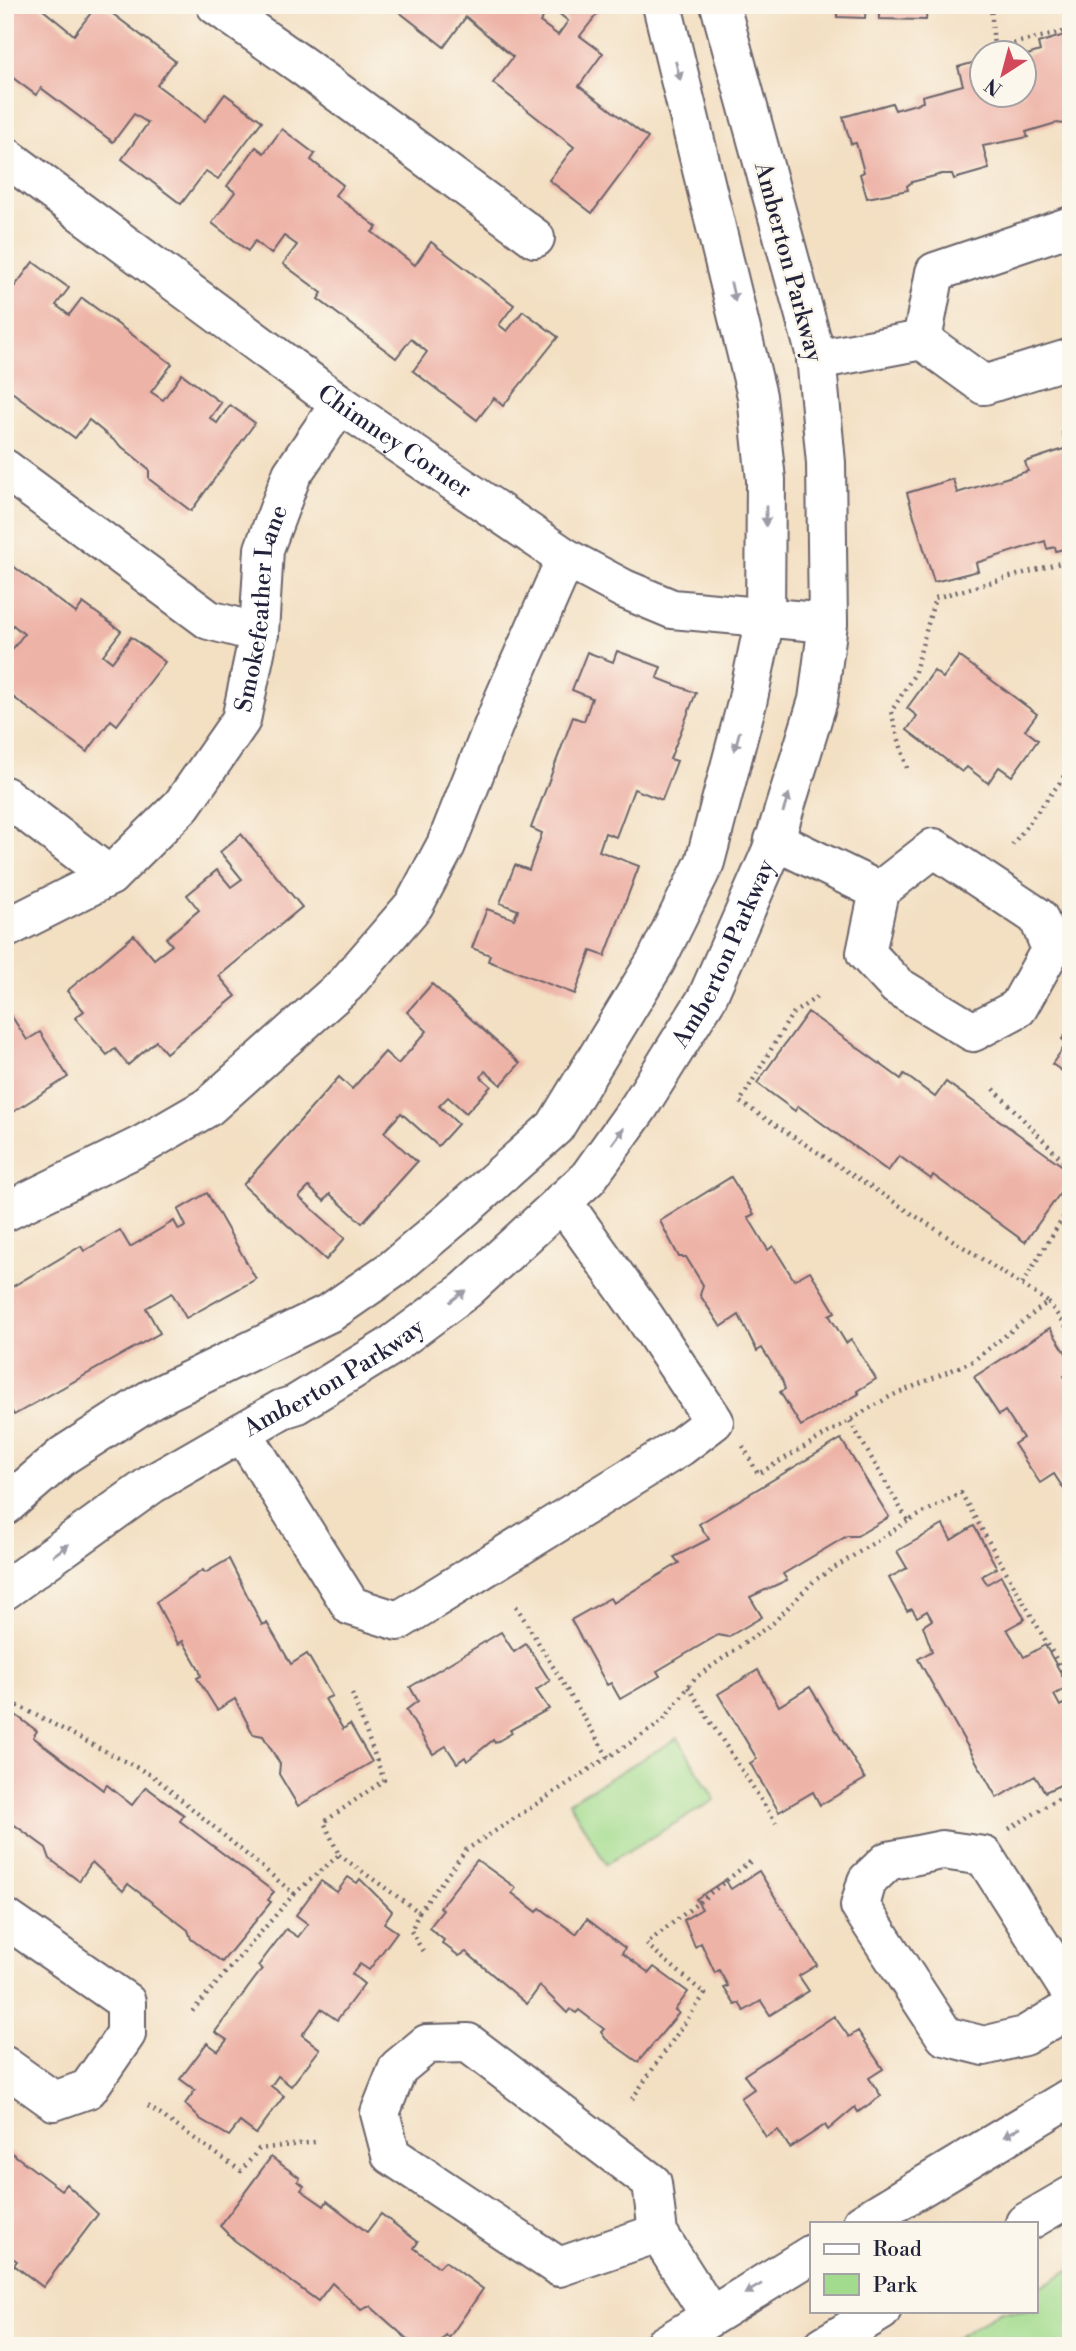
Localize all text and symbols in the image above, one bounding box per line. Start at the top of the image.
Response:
north arrow [968,38,1038,108]
one-way arrow [673,61,684,83]
text: N [980,73,1007,101]
street label: Amberton Parkway [747,158,829,366]
one-way arrow [728,281,739,303]
street label: Chimney Corner [311,378,477,505]
street label: Smokefeather Lane [229,501,295,715]
one-way arrow [760,506,772,528]
one-way arrow [731,730,742,752]
one-way arrow [781,793,791,814]
street label: Amberton Parkway [665,855,782,1054]
one-way arrow [611,1127,625,1145]
one-way arrow [449,1289,467,1303]
street label: Amberton Parkway [238,1312,431,1444]
one-way arrow [52,1543,70,1557]
one-way arrow [1003,2126,1022,2138]
legend [810,2222,1038,2312]
text: Road [873,2237,922,2263]
text: Park [873,2273,918,2299]
one-way arrow [744,2283,763,2296]

